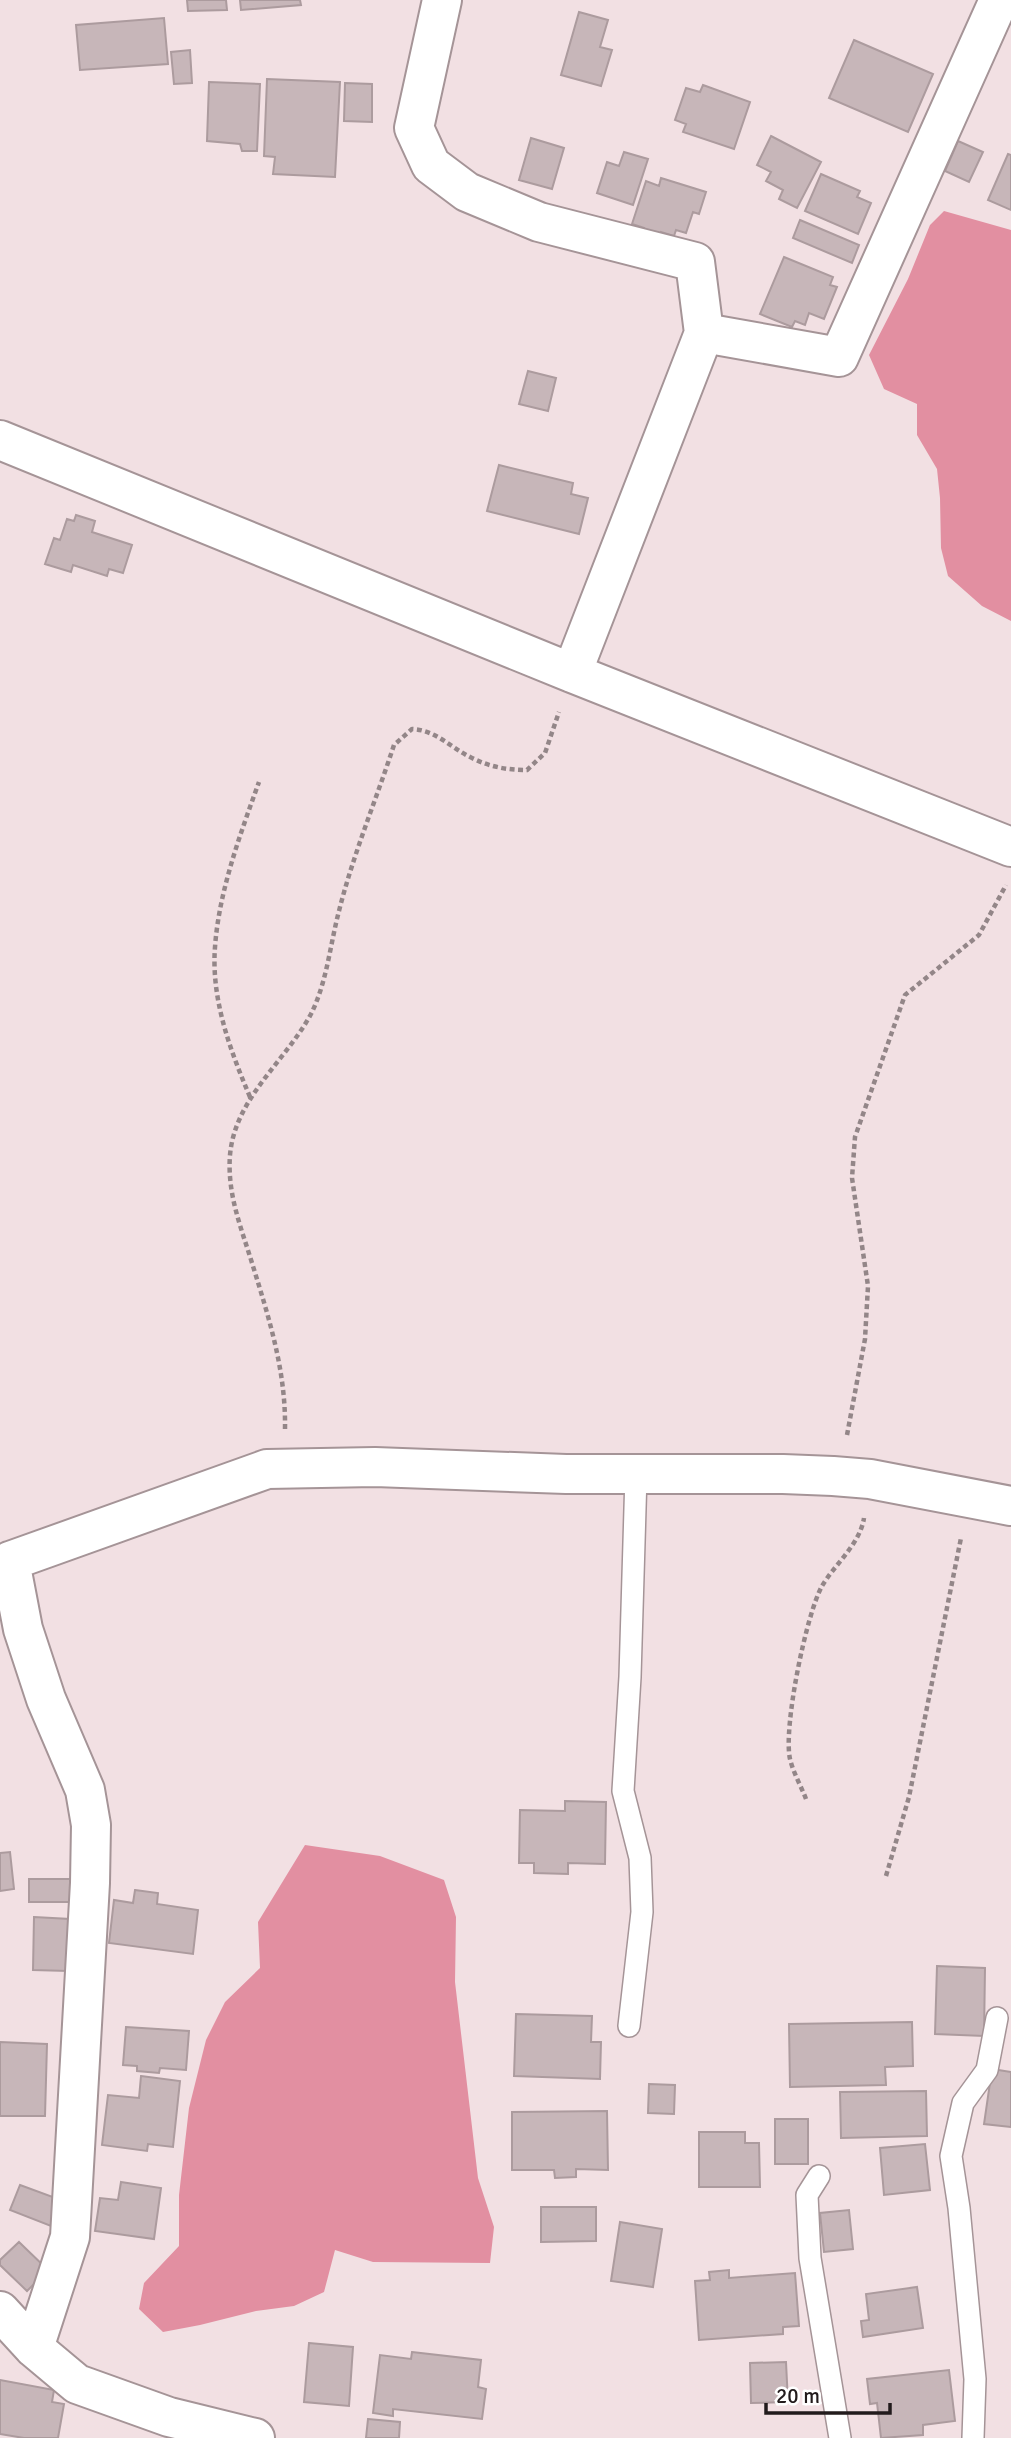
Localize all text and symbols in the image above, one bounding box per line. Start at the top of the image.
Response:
scale bar [766,2372,890,2416]
text: 20 m [776,2383,820,2409]

